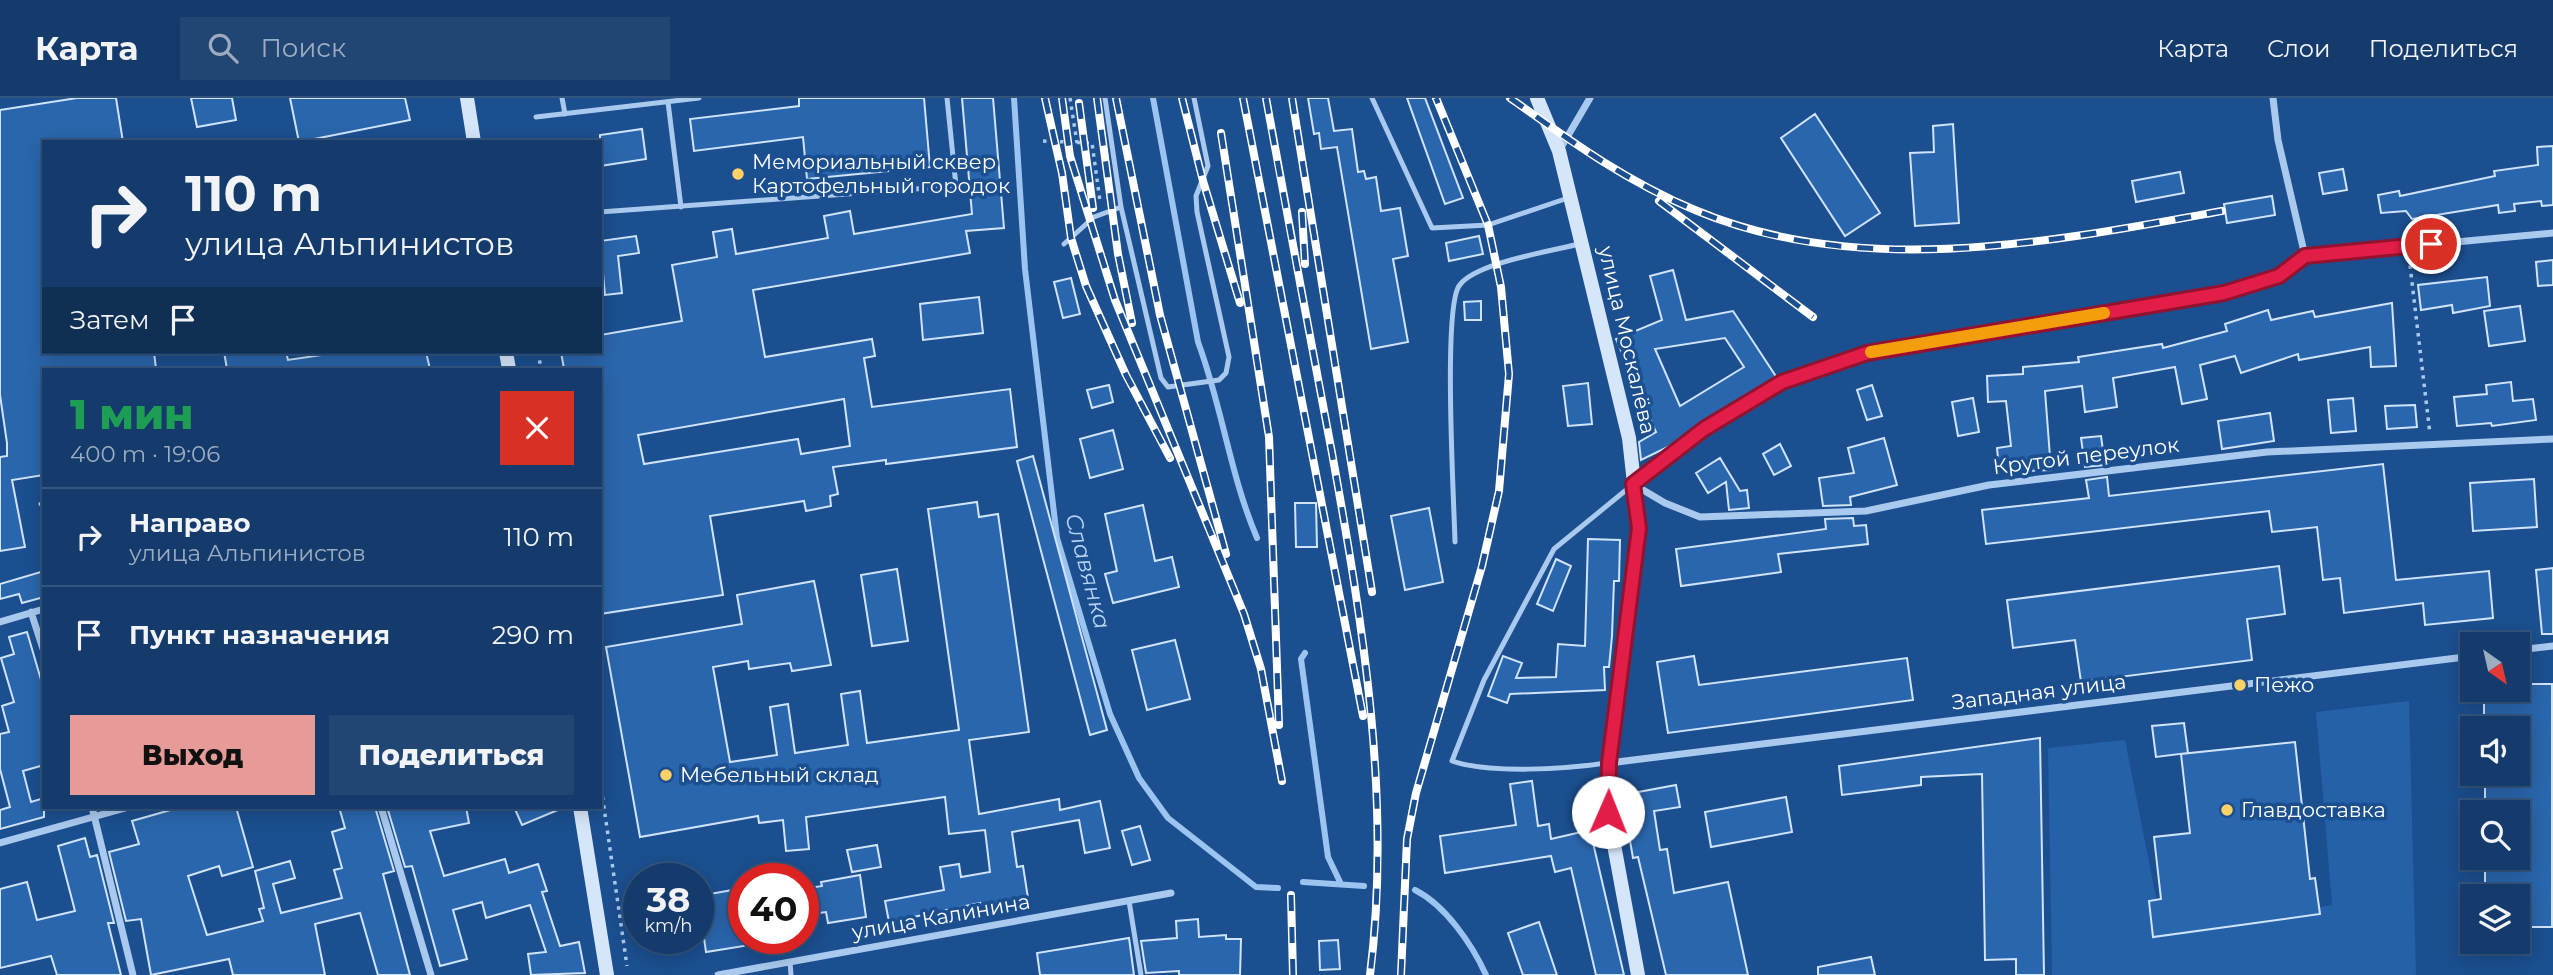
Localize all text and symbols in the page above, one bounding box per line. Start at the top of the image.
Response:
search box [180,17,670,80]
text: Карта [35,28,138,68]
icon: search [204,29,242,67]
text: Поиск [260,32,346,64]
text: Карта [2157,34,2229,63]
text: Слои [2267,34,2331,63]
text: Поделиться [2369,34,2518,63]
place label: Мемориальный сквер Картофельный городок [752,149,1010,198]
text: 110 m [185,164,322,223]
marker: Мемориальный сквер Картофельный городок [730,166,746,182]
icon: right [70,168,161,259]
pin [2401,214,2461,274]
text: улица Альпинистов [185,224,514,263]
icon: arrive [2412,225,2450,263]
street label: улица Москалёва [1593,243,1661,436]
icon: arrive [164,301,202,339]
text: Затем [70,304,150,336]
text: 1 мин [70,388,194,440]
button: close [500,391,574,465]
street label: Крутой переулок [1991,432,2180,479]
text: 400 m · 19:06 [70,440,220,468]
text: Направо [129,507,250,539]
water label: Славянка [1059,510,1117,632]
icon: right [70,518,108,556]
text: 110 m [504,521,574,553]
text: улица Альпинистов [129,539,366,567]
icon: arrive [70,616,108,654]
text: Пункт назначения [129,619,390,651]
text: 290 m [492,619,574,651]
north arrow [2460,632,2530,702]
map controls [2460,632,2530,954]
street label: Западная улица [1950,668,2128,715]
place label: Пежо [2254,672,2314,697]
marker: Пежо [2232,677,2248,693]
button: Выход [70,715,315,795]
button: Поделиться [329,715,574,795]
button: sound [2460,716,2530,786]
place label: Мебельный склад [680,762,879,787]
marker: Мебельный склад [658,767,674,783]
position arrow [1571,775,1645,849]
place label: Главдоставка [2241,797,2386,822]
button: search [2460,800,2530,870]
marker: Главдоставка [2219,802,2235,818]
speed limit sign: 40 [728,863,819,954]
text: 38 [647,878,690,921]
button: layers [2460,884,2530,954]
street label: улица Калинина [849,889,1032,945]
text: km/h [644,915,693,937]

